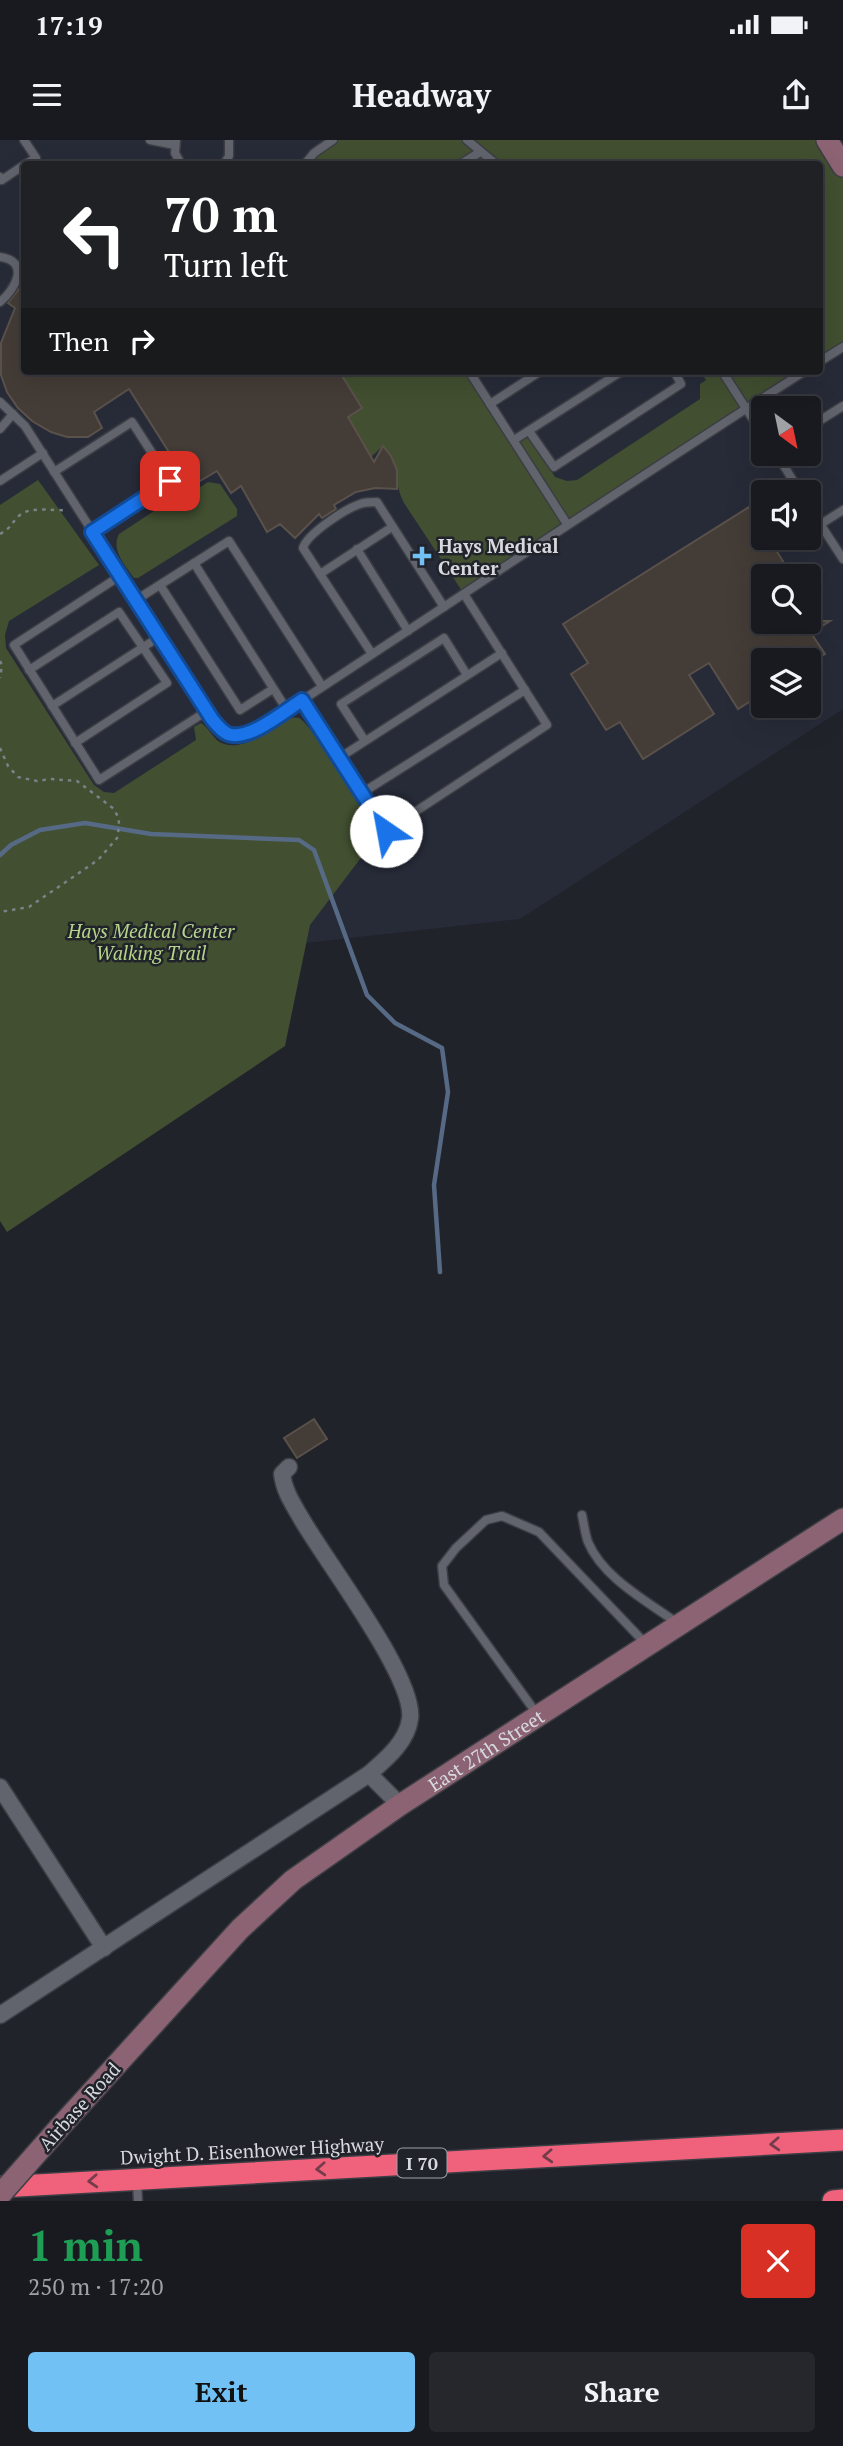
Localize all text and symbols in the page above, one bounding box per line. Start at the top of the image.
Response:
text: 17:19 [35,8,103,42]
text: Headway [352,74,491,116]
icon: menu [28,76,66,114]
icon: share [777,76,815,114]
text: 70 m [164,181,278,246]
icon: left [49,189,140,280]
text: Turn left [164,244,288,286]
icon: right [123,322,161,360]
text: Then [49,324,109,358]
north arrow [751,396,821,466]
map controls [751,396,821,718]
pin [140,451,200,511]
icon: arrive [151,462,189,500]
button: sound [751,480,821,550]
place label: Hays Medical Center [438,533,559,580]
marker: Hays Medical Center [412,546,432,566]
button: search [751,564,821,634]
button: layers [751,648,821,718]
position arrow [349,794,423,868]
park label: Hays Medical Center Walking Trail [67,918,235,965]
street label: East 27th Street [423,1703,549,1796]
street label: Airbase Road [33,2056,126,2156]
street label: Dwight D. Eisenhower Highway [120,2131,385,2169]
one-way arrow [769,2136,780,2151]
road number: I 70 [398,2148,446,2178]
one-way arrow [542,2148,553,2163]
one-way arrow [315,2161,326,2176]
one-way arrow [88,2174,99,2189]
text: 1 min [28,2217,143,2273]
button: close [741,2224,815,2298]
text: 250 m · 17:20 [28,2271,163,2302]
button: Exit [28,2352,415,2432]
button: Share [429,2352,815,2432]

